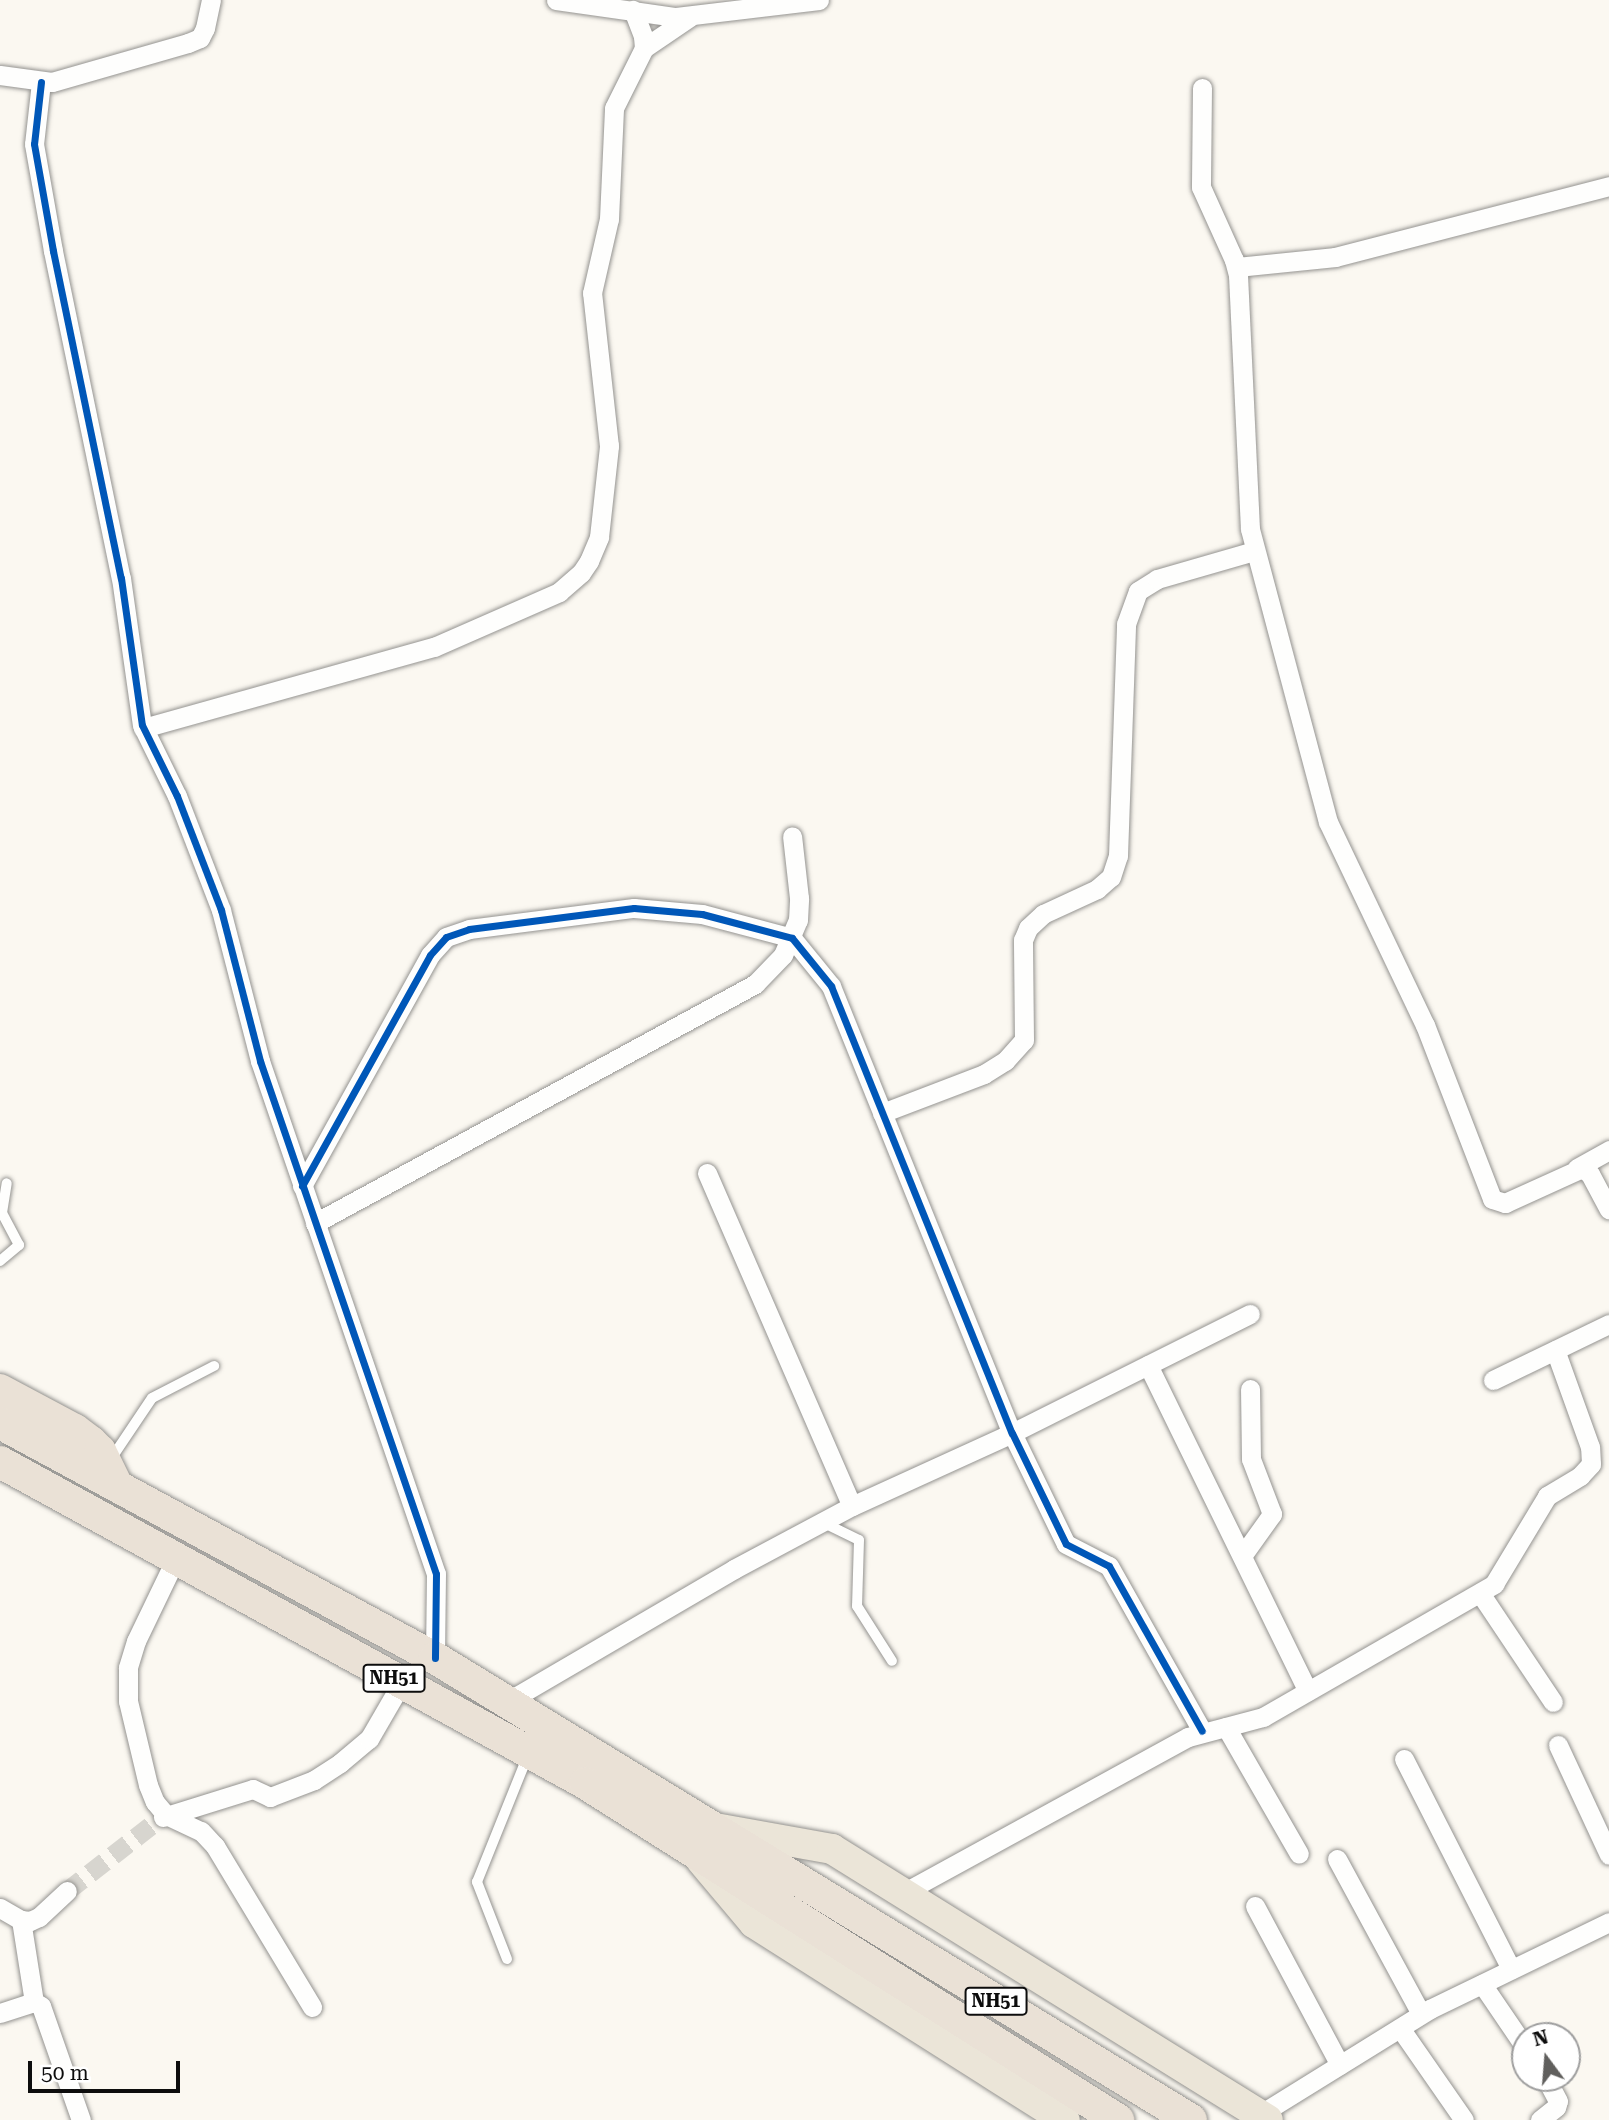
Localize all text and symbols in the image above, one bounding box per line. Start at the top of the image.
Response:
road number: NH51 [362,1664,426,1693]
road number: NH51 [964,1986,1028,2015]
north arrow [1511,2022,1581,2092]
text: N [1530,2025,1551,2051]
scale bar [32,2046,184,2090]
text: 50 m [41,2061,89,2085]

